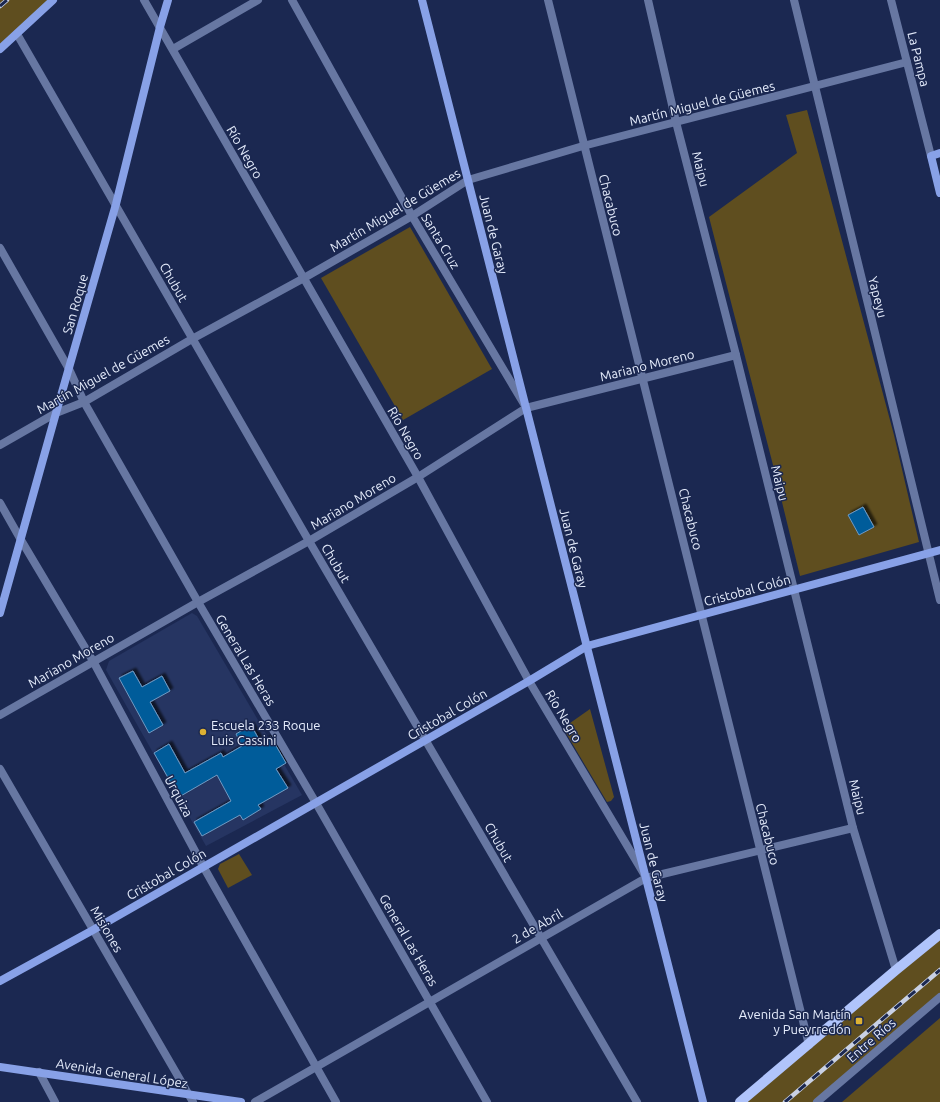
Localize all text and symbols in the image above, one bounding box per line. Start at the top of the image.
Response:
street label: La Pampa [905,30,933,88]
street label: Martín Miguel de Güemes [628,78,777,128]
street label: Río Negro [224,123,266,181]
street label: Maipu [690,150,712,188]
street label: Martín Miguel de Güemes [327,165,463,255]
street label: Chacabuco [597,173,625,237]
street label: Juan de Garay [477,193,511,275]
street label: Santa Cruz [419,211,463,271]
street label: Chubut [157,260,191,304]
street label: San Roque [60,272,90,336]
street label: Yapeyu [866,275,890,319]
street label: Martín Miguel de Güemes [34,331,172,416]
street label: Mariano Moreno [598,347,696,383]
street label: Río Negro [385,404,427,462]
street label: Maipu [769,464,791,502]
street label: Mariano Moreno [308,470,398,532]
street label: Chacabuco [677,487,705,551]
street label: Juan de Garay [557,507,591,589]
street label: Chubut [319,541,353,585]
street label: Cristobal Colón [702,572,792,608]
street label: General Las Heras [213,612,279,708]
street label: Mariano Moreno [26,630,116,690]
street label: Cristobal Colón [405,686,489,742]
street label: Río Negro [543,687,585,745]
place label: Escuela 233 Roque Luis Cassini [211,718,321,747]
marker: Escuela 233 Roque Luis Cassini [198,727,208,737]
street label: Urquiza [162,773,196,819]
street label: Maipu [847,778,869,816]
street label: Chacabuco [754,802,782,866]
street label: Chubut [482,820,516,864]
street label: Juan de Garay [637,821,671,903]
street label: Cristobal Colón [124,846,208,902]
street label: General Las Heras [377,892,441,989]
street label: Misiones [88,903,126,955]
street label: 2 de Abril [509,906,565,946]
place label: Avenida San Martín y Pueyrredón [739,1007,851,1036]
street label: Entre Ríos [844,1015,898,1065]
marker: Avenida San Martín y Pueyrredón [854,1016,864,1026]
street label: Avenida General López [55,1056,189,1090]

